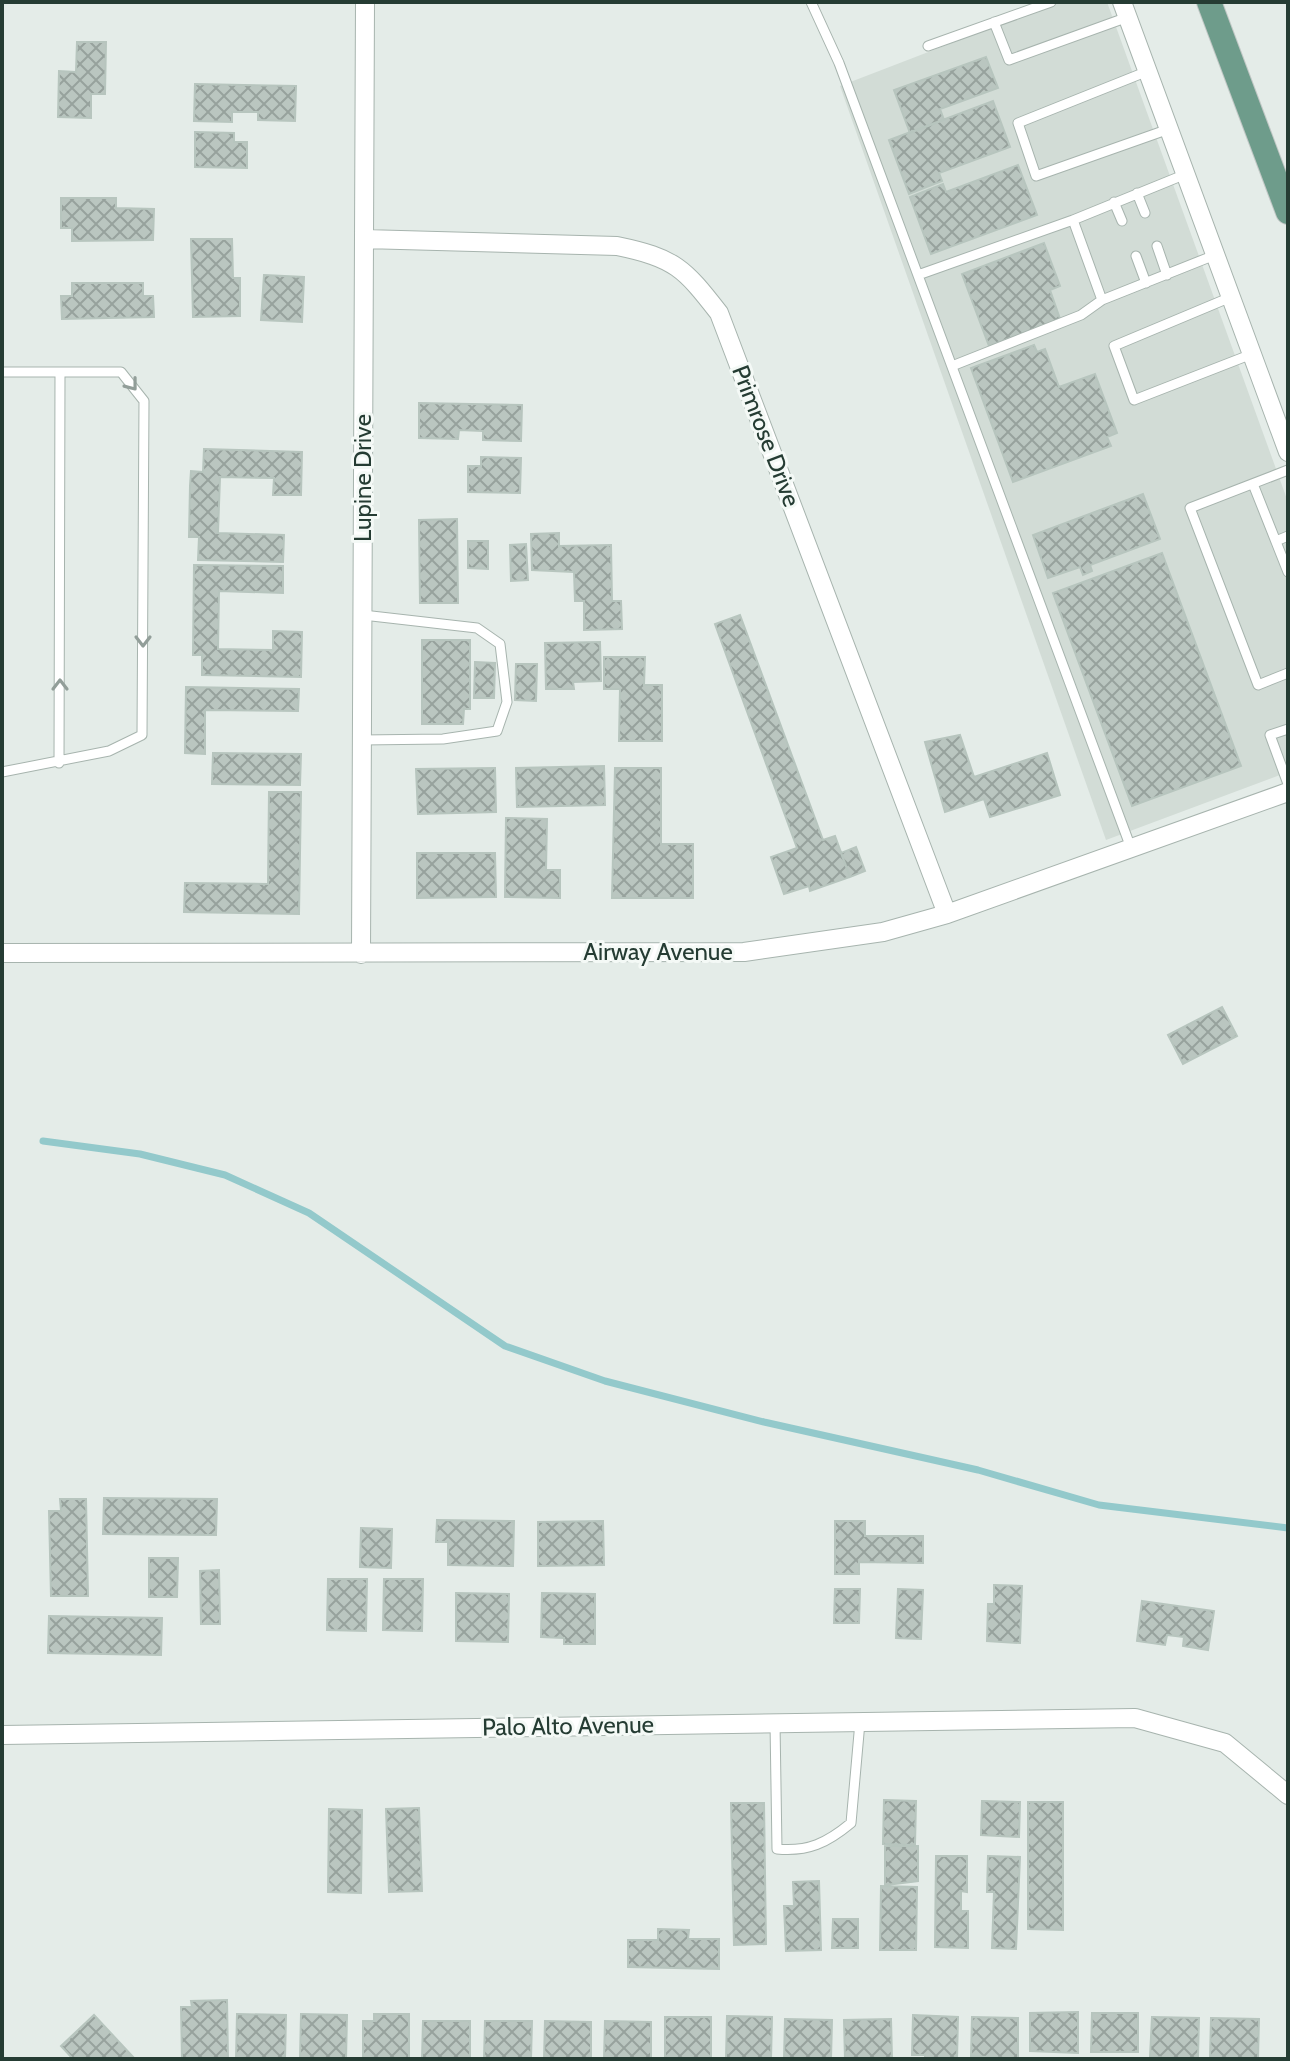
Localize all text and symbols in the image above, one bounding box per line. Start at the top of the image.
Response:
street label: Primrose Drive [726,361,807,511]
one-way arrow [122,376,136,391]
street label: Lupine Drive [348,414,377,542]
one-way arrow [134,635,151,648]
one-way arrow [51,678,68,691]
street label: Airway Avenue [583,937,733,966]
street label: Palo Alto Avenue [482,1710,654,1741]

